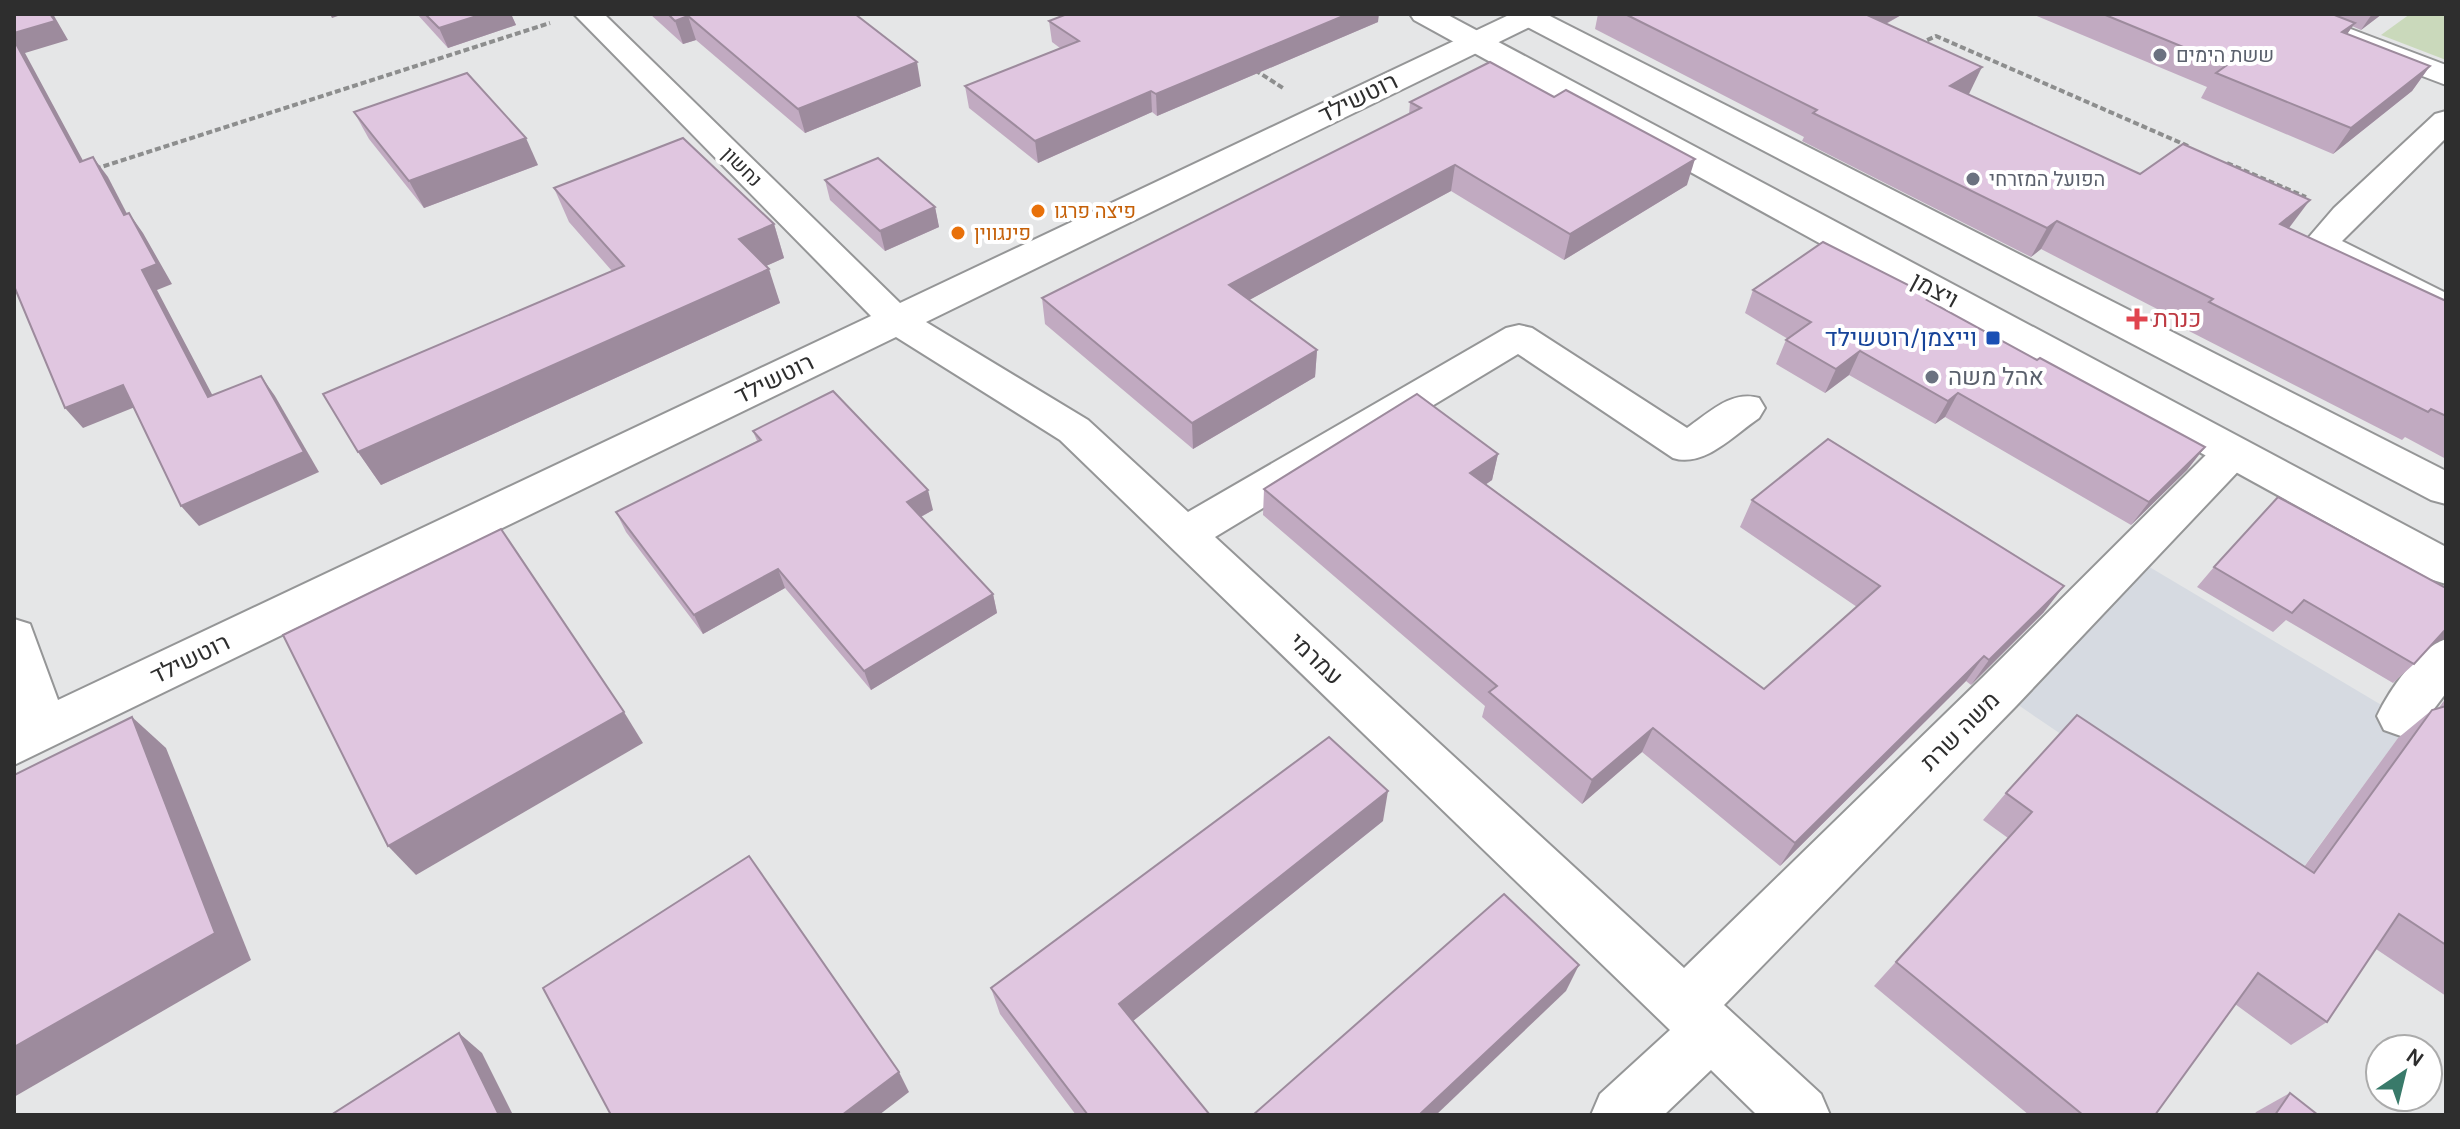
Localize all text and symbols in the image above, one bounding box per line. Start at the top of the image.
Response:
place label: ששת הימים [2176,44,2274,67]
marker: ששת הימים [2151,46,2169,64]
street label: רוטשילד [1314,67,1402,129]
street label: נחשון [717,142,767,192]
place label: הפועל המזרחי [1989,168,2105,191]
marker: הפועל המזרחי [1964,170,1982,188]
place label: פיצה פרגו [1054,200,1136,223]
marker: פיצה פרגו [1029,202,1047,220]
place label: פינגווין [974,222,1031,245]
marker: פינגווין [949,224,967,242]
street label: ויצמן [1907,266,1963,314]
place label: כנרת [2153,305,2201,333]
marker: כנרת [2128,310,2146,328]
place label: וייצמן/רוטשילד [1825,324,1977,352]
marker: וייצמן/רוטשילד [1984,329,2002,347]
street label: רוטשילד [730,348,818,410]
place label: אהל משה [1948,363,2044,391]
marker: אהל משה [1923,368,1941,386]
street label: עמרמי [1283,627,1349,691]
street label: רוטשילד [146,628,234,690]
street label: משה שרת [1915,686,2005,776]
north arrow [2364,1033,2444,1113]
text: N [2401,1042,2429,1073]

